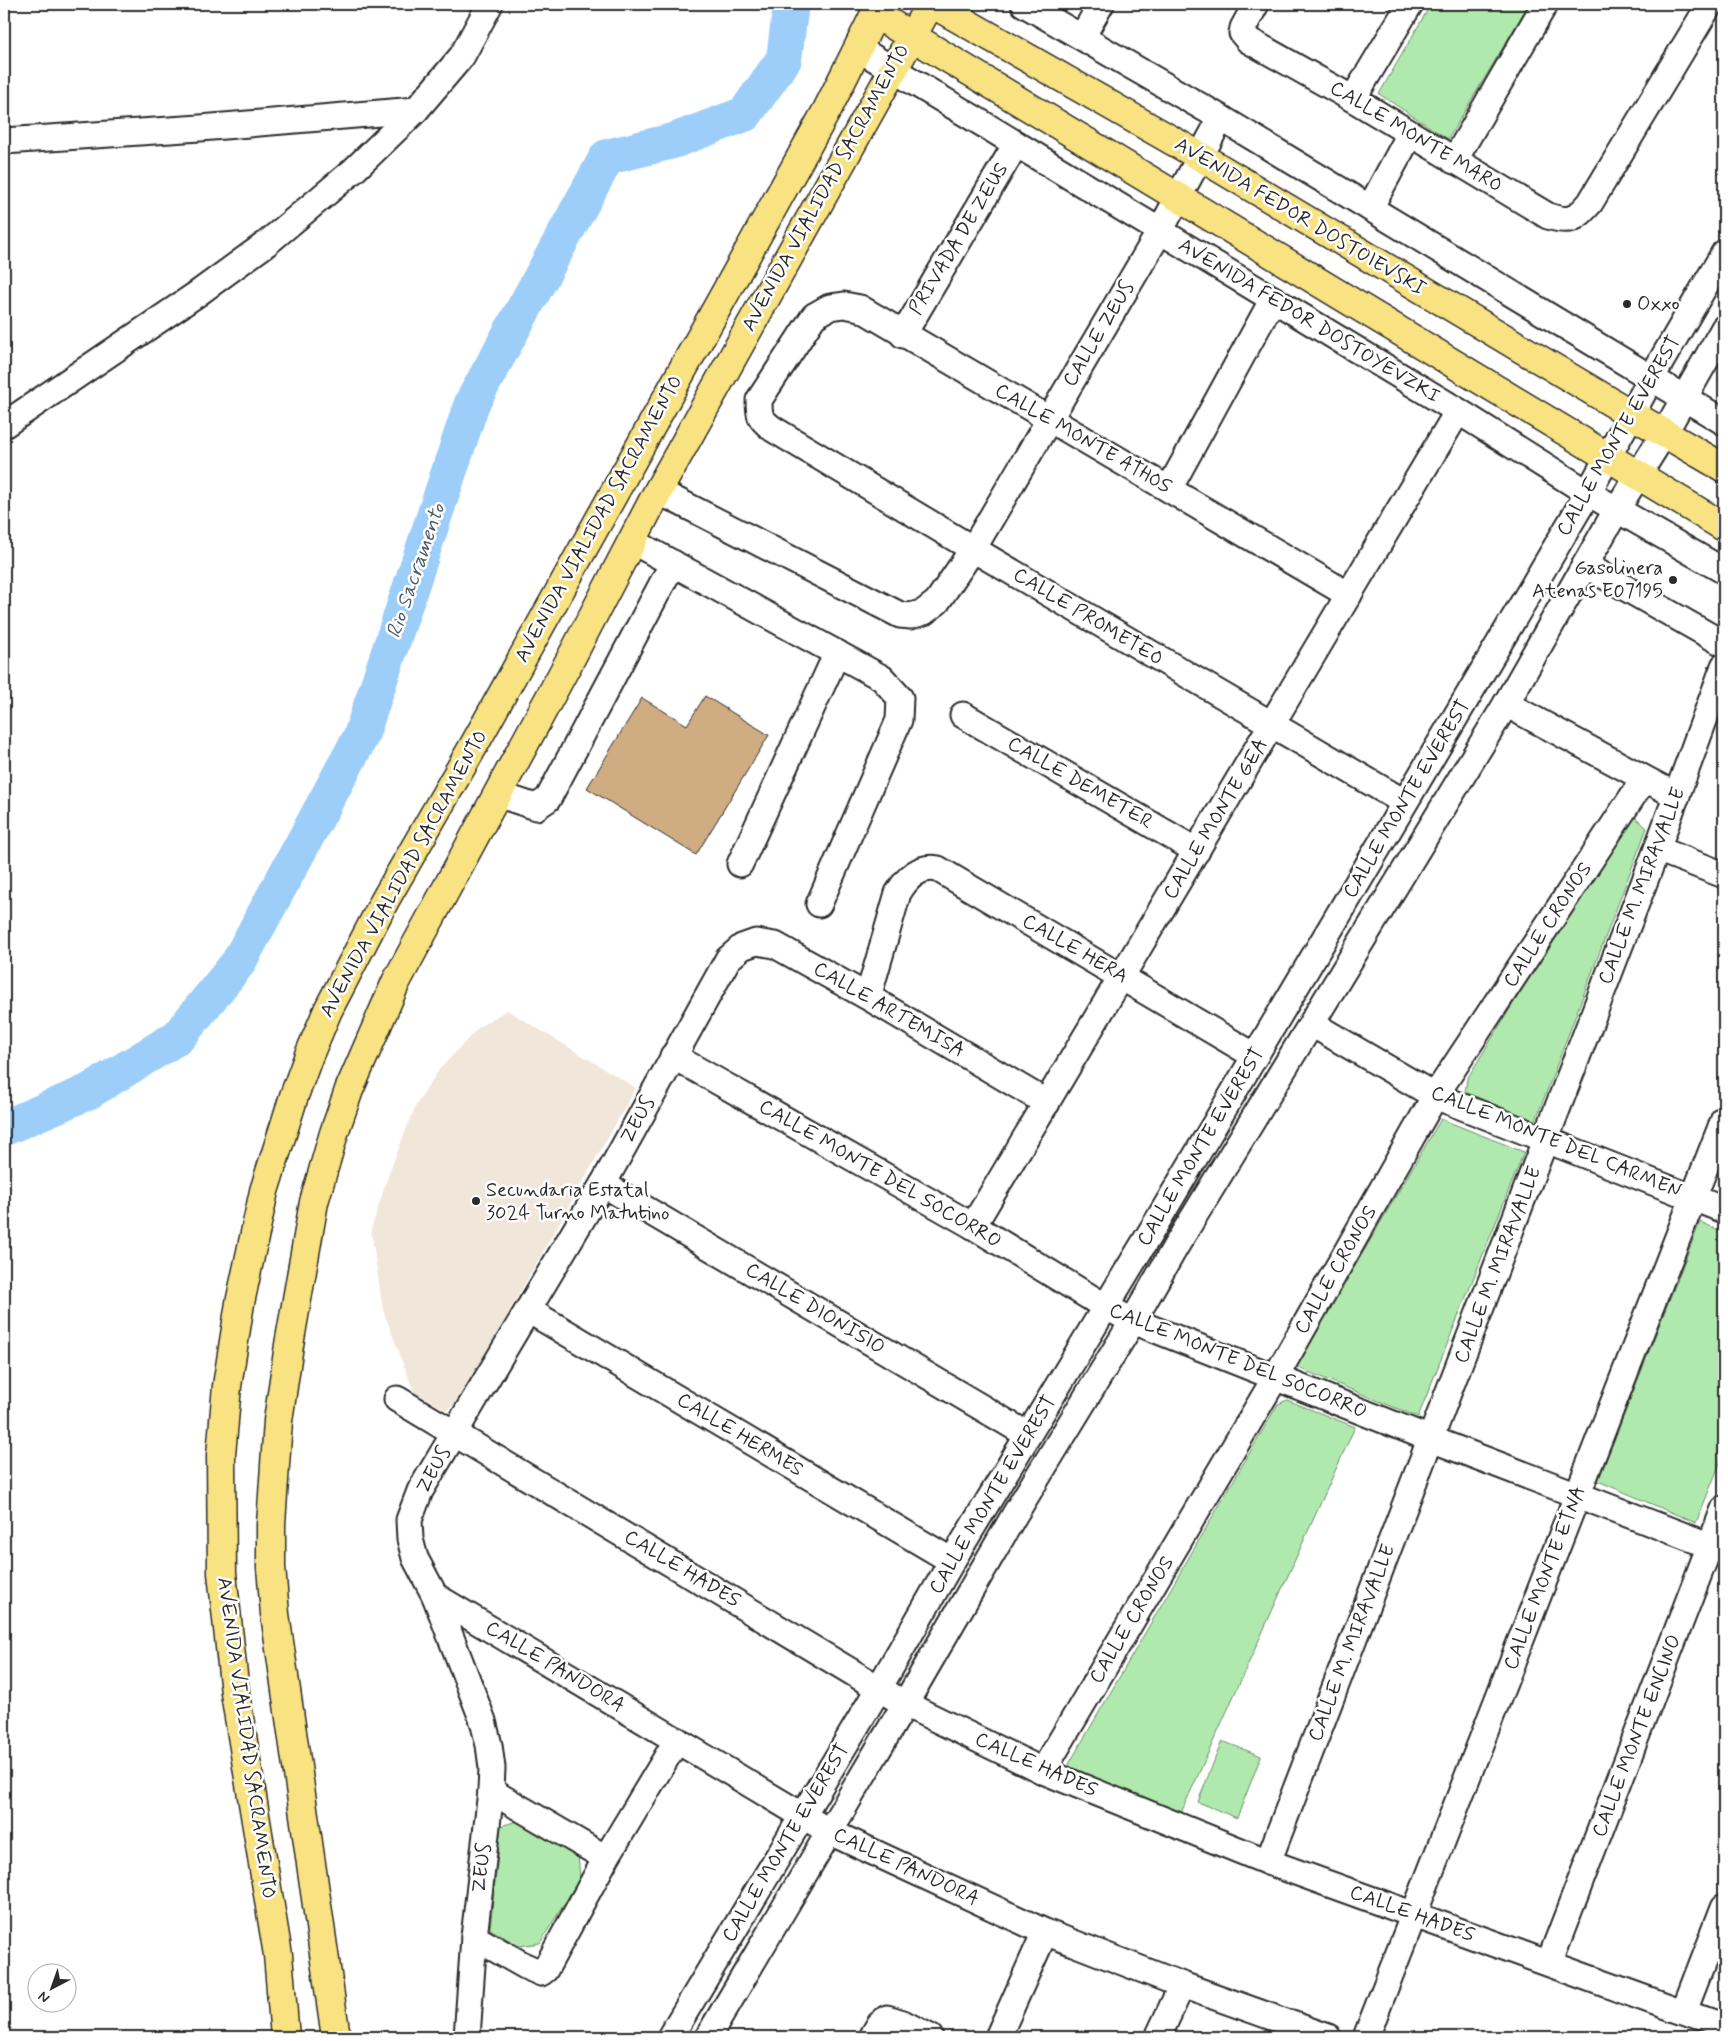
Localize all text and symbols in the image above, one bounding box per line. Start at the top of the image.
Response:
street label: AVENIDA VIALIDAD SACRAMENTO [736,40,916,336]
street label: CALLE MONTE MARO [1325,75,1507,199]
street label: AVENIDA FEDOR DOSTOIEVSKI [1169,131,1431,303]
street label: PRIVADA DE ZEUS [903,158,1015,320]
street label: AVENIDA FEDOR DOSTOYEVZKI [1173,232,1445,410]
street label: CALLE ZEUS [1057,276,1141,392]
place label: Oxxo [1637,291,1680,318]
marker: Oxxo [1621,298,1633,310]
street label: CALLE MONTE EVEREST [1550,331,1688,541]
street label: AVENIDA VIALIDAD SACRAMENTO [509,371,689,667]
street label: CALLE MONTE ATHOS [990,377,1176,501]
water label: Rio Sacramento [380,499,452,642]
place label: Gasolinera Atenas E07195 [1532,555,1663,605]
street label: CALLE PROMETEO [1008,561,1168,673]
marker: Gasolinera Atenas E07195 [1667,574,1679,586]
street label: CALLE MONTE EVEREST [1337,695,1477,903]
street label: AVENIDA VIALIDAD SACRAMENTO [314,726,494,1022]
street label: CALLE DEMETER [1002,730,1158,836]
street label: CALLE MONTE GEA [1157,733,1275,905]
street label: CALLE M. MIRAVALLE [1592,784,1692,988]
street label: CALLE CRONOS [1497,857,1599,993]
street label: CALLE HERA [1017,908,1133,990]
street label: CALLE ARTEMISA [808,956,970,1064]
street label: CALLE MONTE EVEREST [1131,1043,1271,1251]
street label: CALLE MONTE DEL CARMEN [1427,1079,1685,1205]
street label: ZEUS [614,1092,662,1148]
street label: CALLE MONTE DEL SOCORRO [754,1093,1006,1255]
street label: CALLE M. MIRAVALLE [1448,1163,1548,1367]
place label: Secundaria Estatal 3024 Turno Matutino [486,1177,670,1227]
marker: Secundaria Estatal 3024 Turno Matutino [470,1195,482,1207]
street label: CALLE CRONOS [1288,1201,1384,1339]
street label: CALLE DIONISIO [740,1257,890,1361]
street label: CALLE MONTE DEL SOCORRO [1105,1297,1371,1425]
street label: CALLE HERMES [672,1387,808,1483]
street label: CALLE MONTE EVEREST [923,1391,1063,1599]
street label: ZEUS [410,1442,458,1498]
street label: CALLE MONTE ETNA [1497,1482,1593,1674]
street label: CALLE HADES [619,1524,745,1614]
street label: CALLE M. MIRAVALLE [1302,1541,1402,1745]
street label: CALLE CRONOS [1083,1551,1181,1689]
street label: AVENIDA VIALIDAD SACRAMENTO [210,1575,282,1901]
street label: CALLE PANDORA [480,1615,630,1719]
street label: CALLE MONTE ENCINO [1586,1631,1688,1841]
street label: CALLE HADES [971,1726,1101,1804]
street label: CALLE MONTE EVEREST [716,1739,856,1947]
street label: CALLE PANDORA [829,1821,983,1913]
street label: ZEUS [466,1842,498,1894]
street label: CALLE HADES [1346,1879,1478,1949]
north arrow [28,1964,78,2014]
text: N [35,1987,54,2007]

